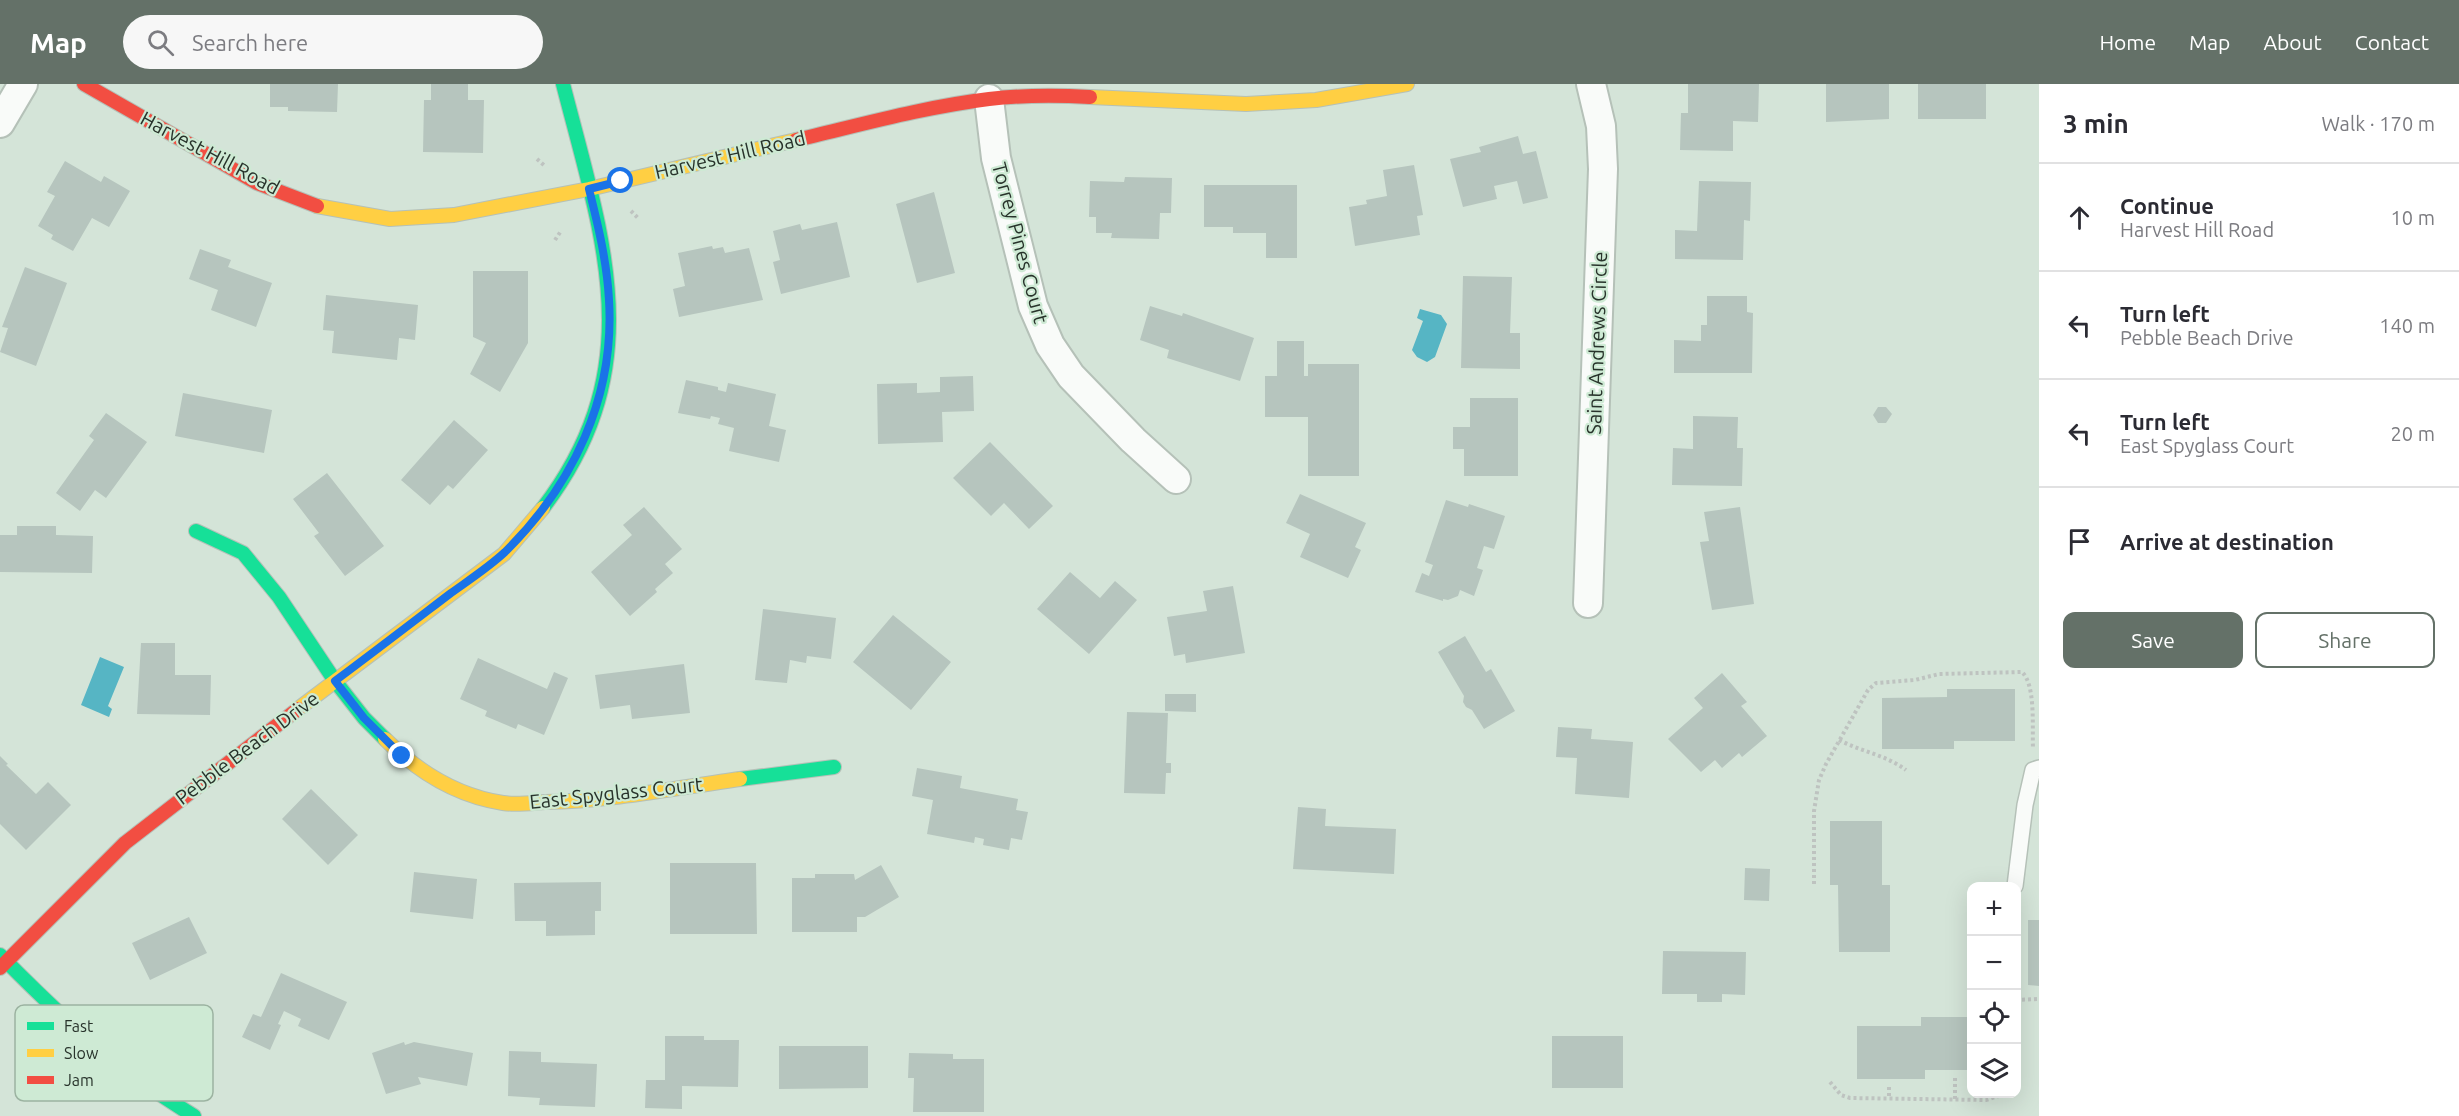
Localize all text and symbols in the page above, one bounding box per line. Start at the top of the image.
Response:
search box [123,15,543,69]
icon: search [144,26,177,59]
text: Map [30,27,87,58]
text: Search here [192,30,308,55]
text: Home [2099,30,2156,54]
text: Map [2189,30,2230,54]
text: About [2263,30,2322,54]
text: Contact [2355,30,2429,54]
street label: Harvest Hill Road [137,106,284,199]
text: 3 min [2063,109,2129,138]
text: Walk · 170 m [2322,112,2435,135]
street label: Harvest Hill Road [652,126,808,183]
street label: Torrey Pines Court [988,160,1053,326]
route start [607,167,633,193]
text: Continue [2120,193,2214,218]
icon: ahead [2063,201,2096,234]
text: 10 m [2391,206,2435,229]
text: Harvest Hill Road [2120,218,2274,241]
street label: Saint Andrews Circle [1582,251,1611,435]
text: Turn left [2120,301,2210,326]
icon: left [2063,309,2096,342]
text: 140 m [2379,314,2435,337]
text: Pebble Beach Drive [2120,326,2293,349]
text: Turn left [2120,409,2210,434]
icon: left [2063,417,2096,450]
text: 20 m [2391,422,2435,445]
text: East Spyglass Court [2120,434,2294,457]
icon: arrive [2063,525,2096,558]
text: Arrive at destination [2120,529,2334,554]
button: Save [2063,612,2243,668]
button: Share [2255,612,2435,668]
street label: Pebble Beach Drive [171,686,323,809]
route end [388,742,414,768]
street label: East Spyglass Court [528,772,704,813]
map controls [1967,882,2021,1098]
button: + [1967,882,2021,936]
button: − [1967,936,2021,990]
button: locate [1967,990,2021,1044]
legend [15,1005,213,1101]
text: Fast [64,1017,94,1035]
text: Slow [64,1044,99,1062]
button: layers [1967,1044,2021,1098]
text: Jam [64,1071,94,1089]

